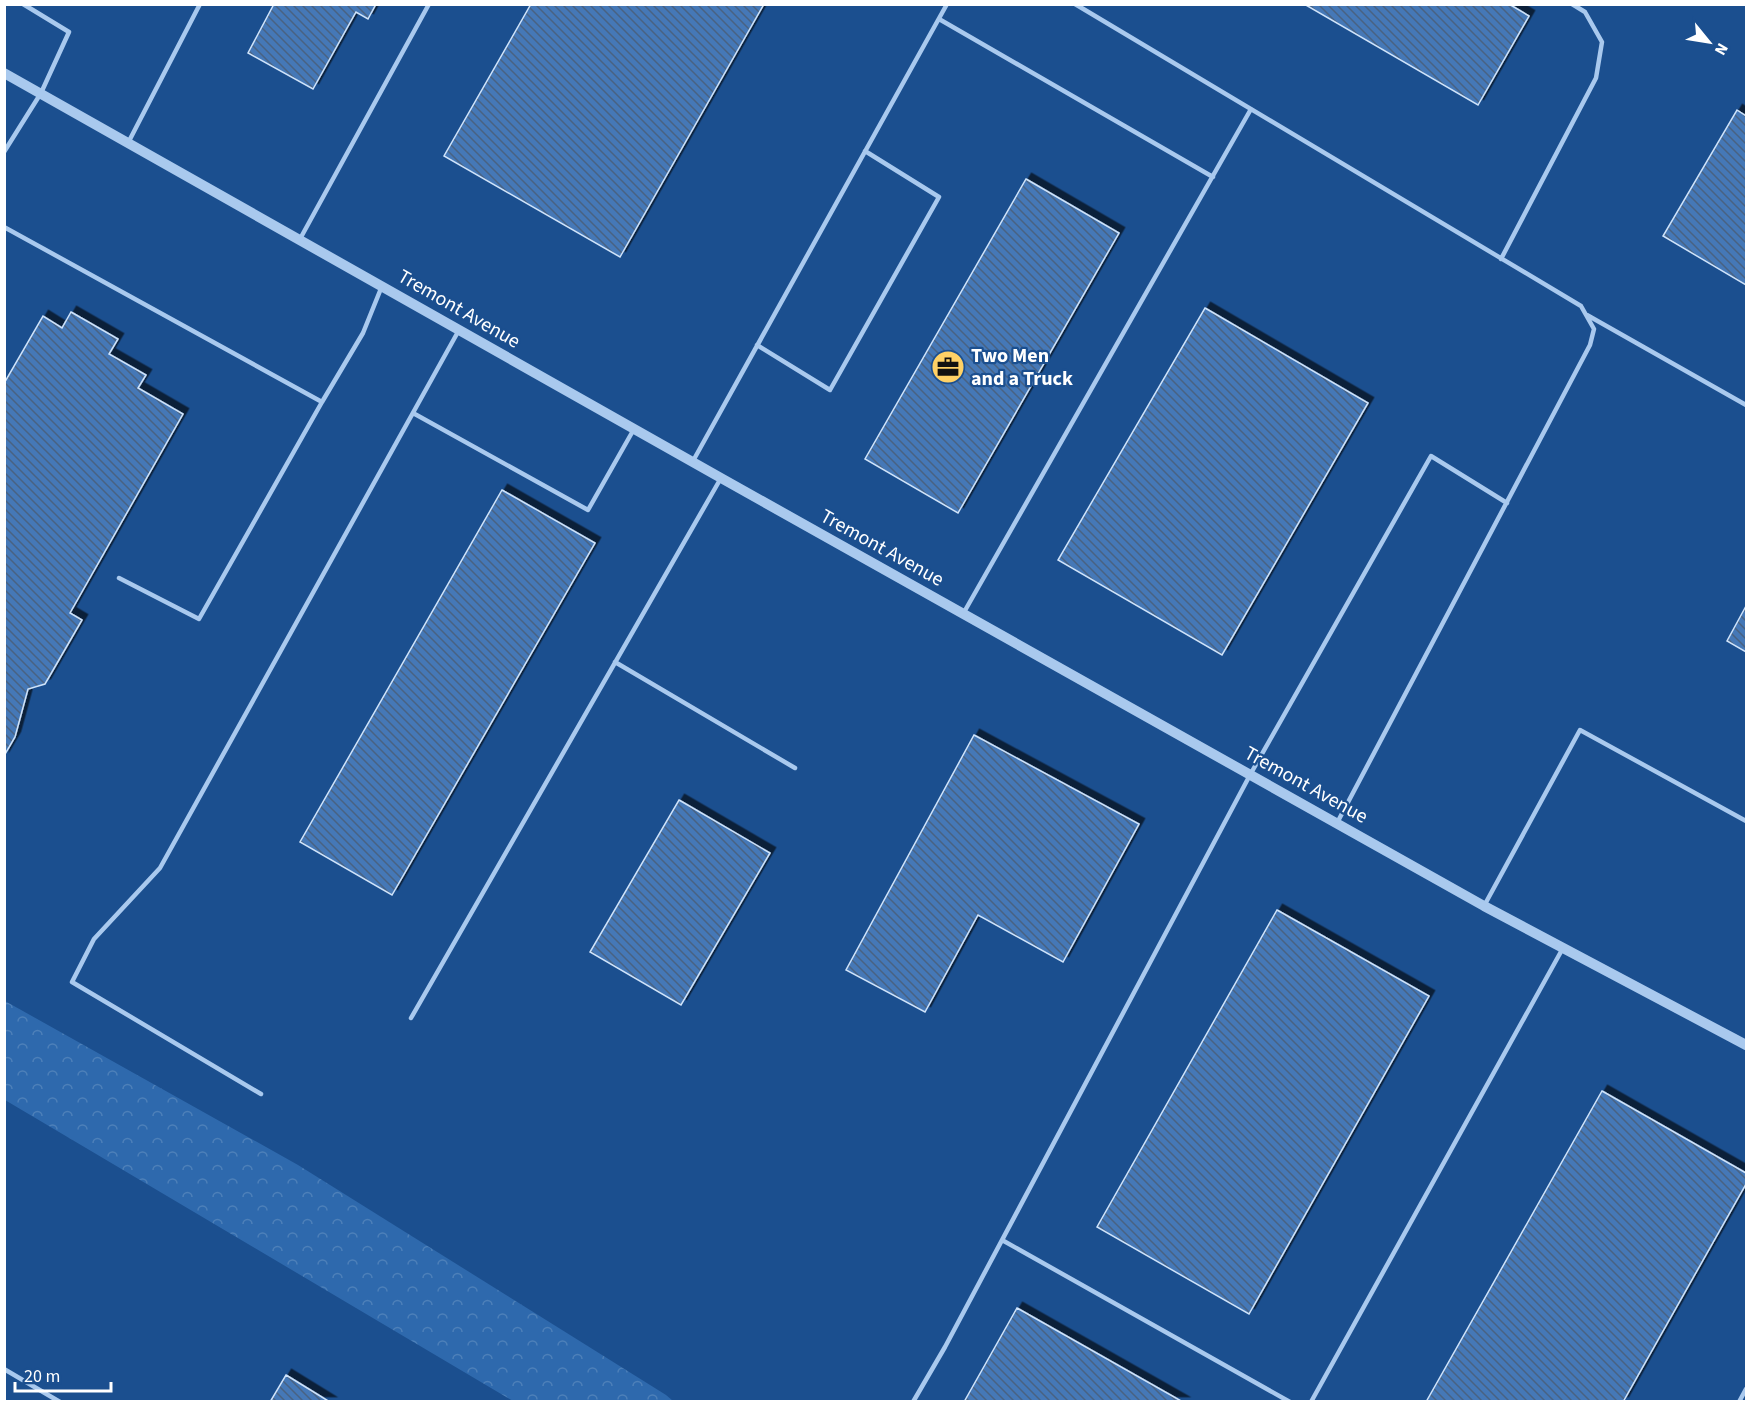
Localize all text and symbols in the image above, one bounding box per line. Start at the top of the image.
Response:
north arrow [1679,12,1739,72]
text: N [1709,39,1733,59]
street label: Tremont Avenue [393,263,525,355]
place label: Two Men and a Truck [971,342,1073,393]
office icon: Two Men and a Truck [930,349,966,385]
street label: Tremont Avenue [815,502,949,594]
street label: Tremont Avenue [1239,739,1373,831]
scale bar [15,1355,111,1393]
text: 20 m [24,1364,60,1389]

